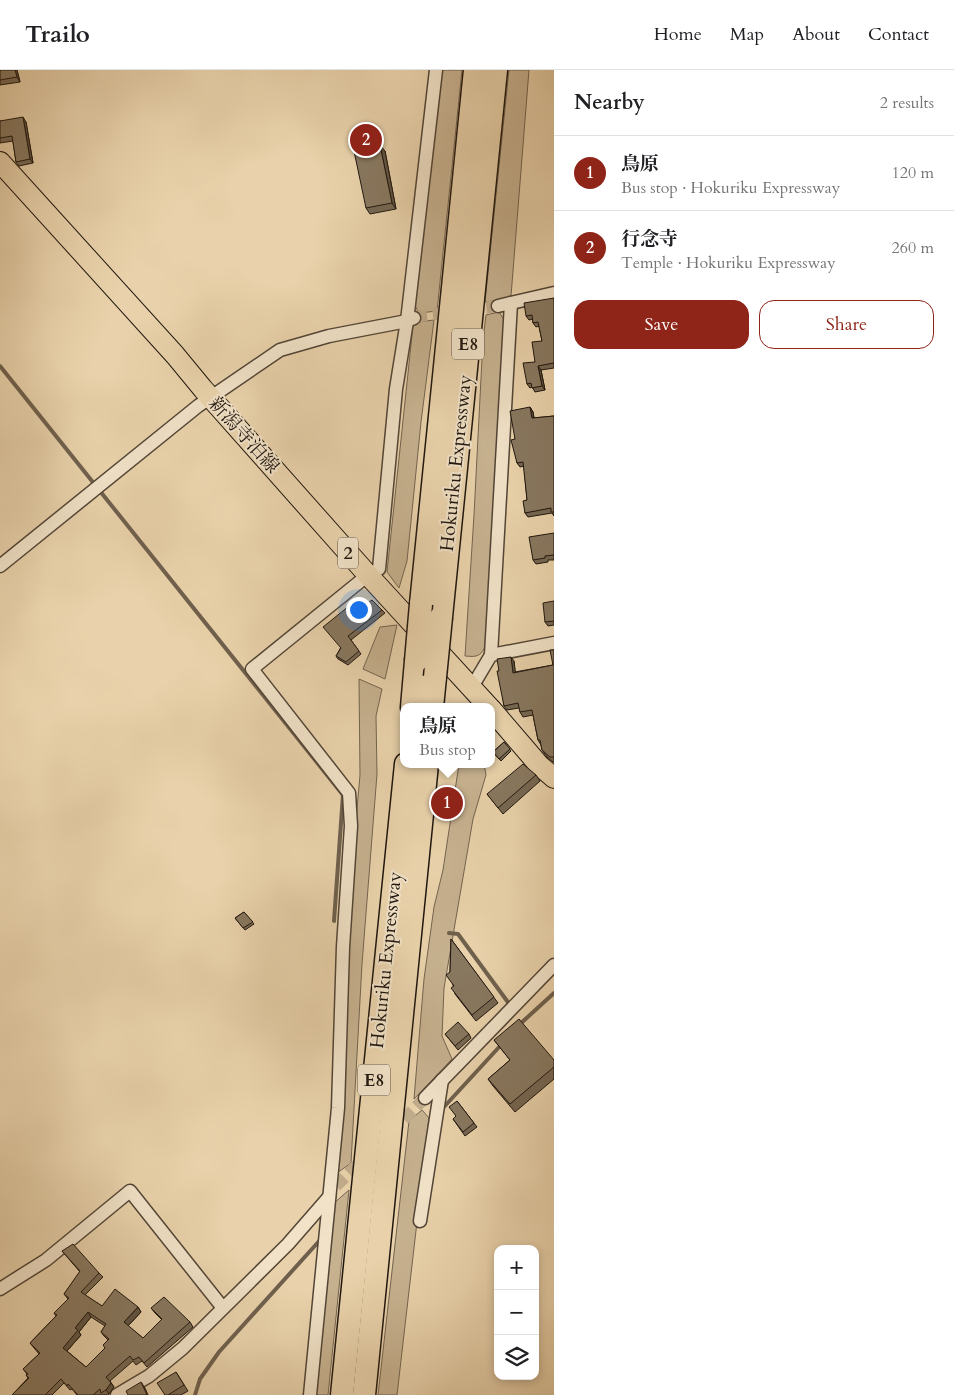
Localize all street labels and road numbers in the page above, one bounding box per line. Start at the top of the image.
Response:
road number: E8 [452,328,484,360]
street label: Hokuriku Expressway [434,373,478,553]
street label: 新潟寺泊線 [203,391,285,479]
road number: 2 [338,538,358,568]
street label: Hokuriku Expressway [364,870,408,1050]
road number: E8 [358,1064,390,1096]

